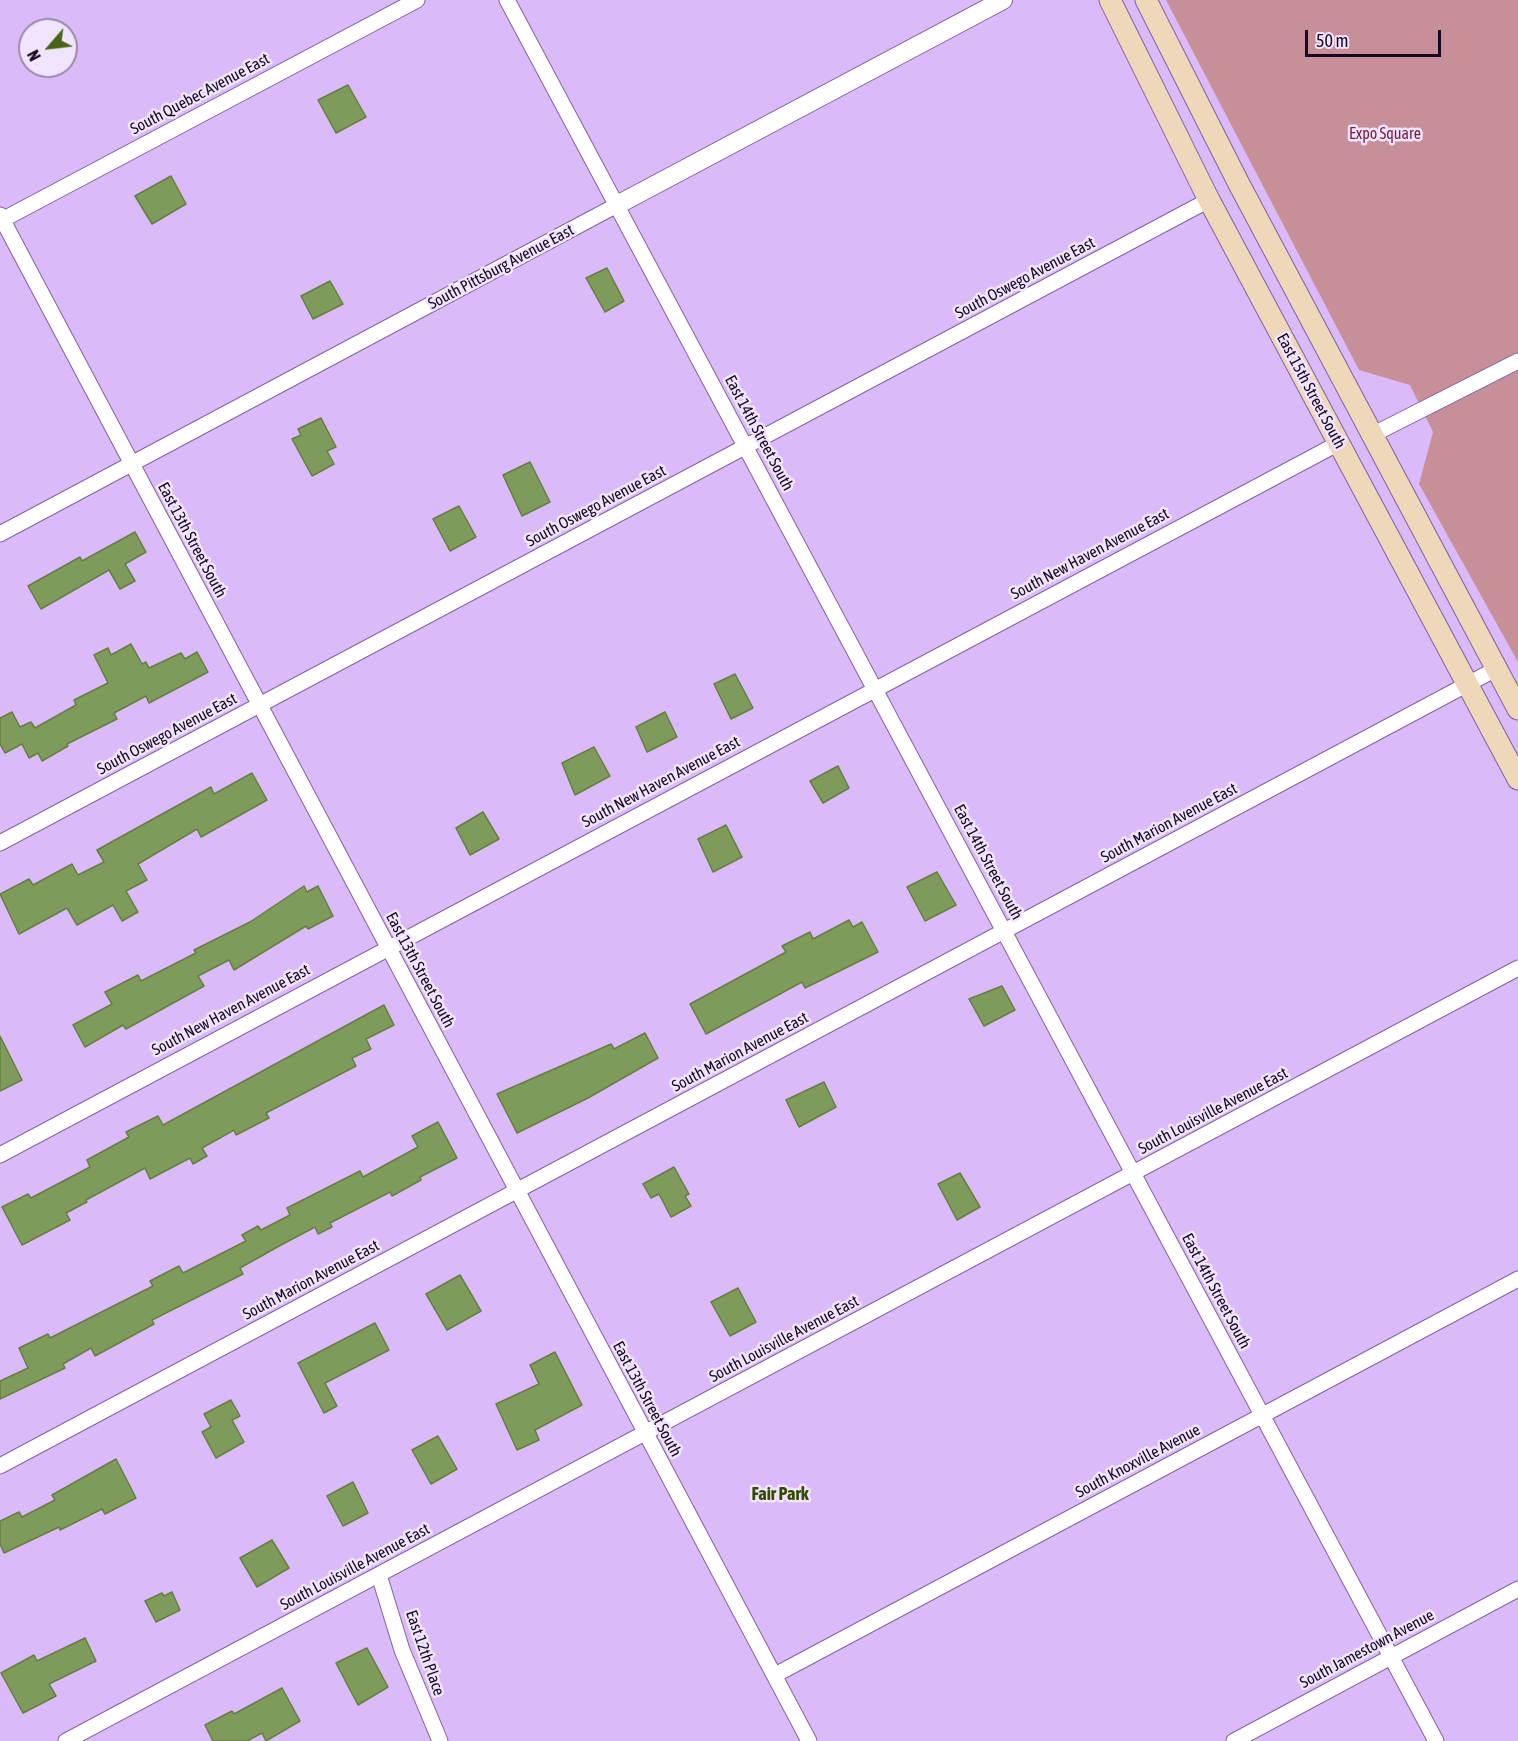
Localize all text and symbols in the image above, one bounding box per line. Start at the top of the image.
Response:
north arrow [18,18,78,78]
scale bar [1308,18,1444,56]
text: 50 m [1316,30,1348,51]
text: N [24,47,44,64]
street label: South Quebec Avenue East [127,49,273,139]
park label: Expo Square [1349,124,1421,144]
street label: South Pittsburg Avenue East [425,220,577,314]
street label: South Oswego Avenue East [952,233,1098,323]
street label: East 15th Street South [1272,330,1350,452]
street label: East 14th Street South [720,372,798,494]
street label: South Oswego Avenue East [523,461,669,551]
street label: East 13th Street South [153,479,231,601]
street label: South New Haven Avenue East [1008,504,1172,604]
street label: South Oswego Avenue East [94,689,240,779]
street label: South New Haven Avenue East [579,732,743,832]
street label: South Marion Avenue East [1098,779,1240,867]
street label: East 14th Street South [949,801,1027,923]
street label: East 13th Street South [381,909,459,1031]
street label: South New Haven Avenue East [149,960,313,1060]
street label: South Marion Avenue East [669,1008,811,1096]
street label: South Louisville Avenue East [1135,1063,1291,1159]
street label: East 14th Street South [1177,1230,1255,1352]
street label: South Marion Avenue East [240,1236,382,1324]
street label: South Louisville Avenue East [706,1291,862,1387]
street label: East 13th Street South [608,1338,686,1460]
street label: South Knoxville Avenue [1072,1420,1204,1502]
district label: Fair Park [751,1483,809,1505]
street label: South Louisville Avenue East [277,1519,433,1615]
street label: South Jamestown Avenue [1297,1606,1437,1692]
street label: East 12th Place [401,1608,449,1698]

